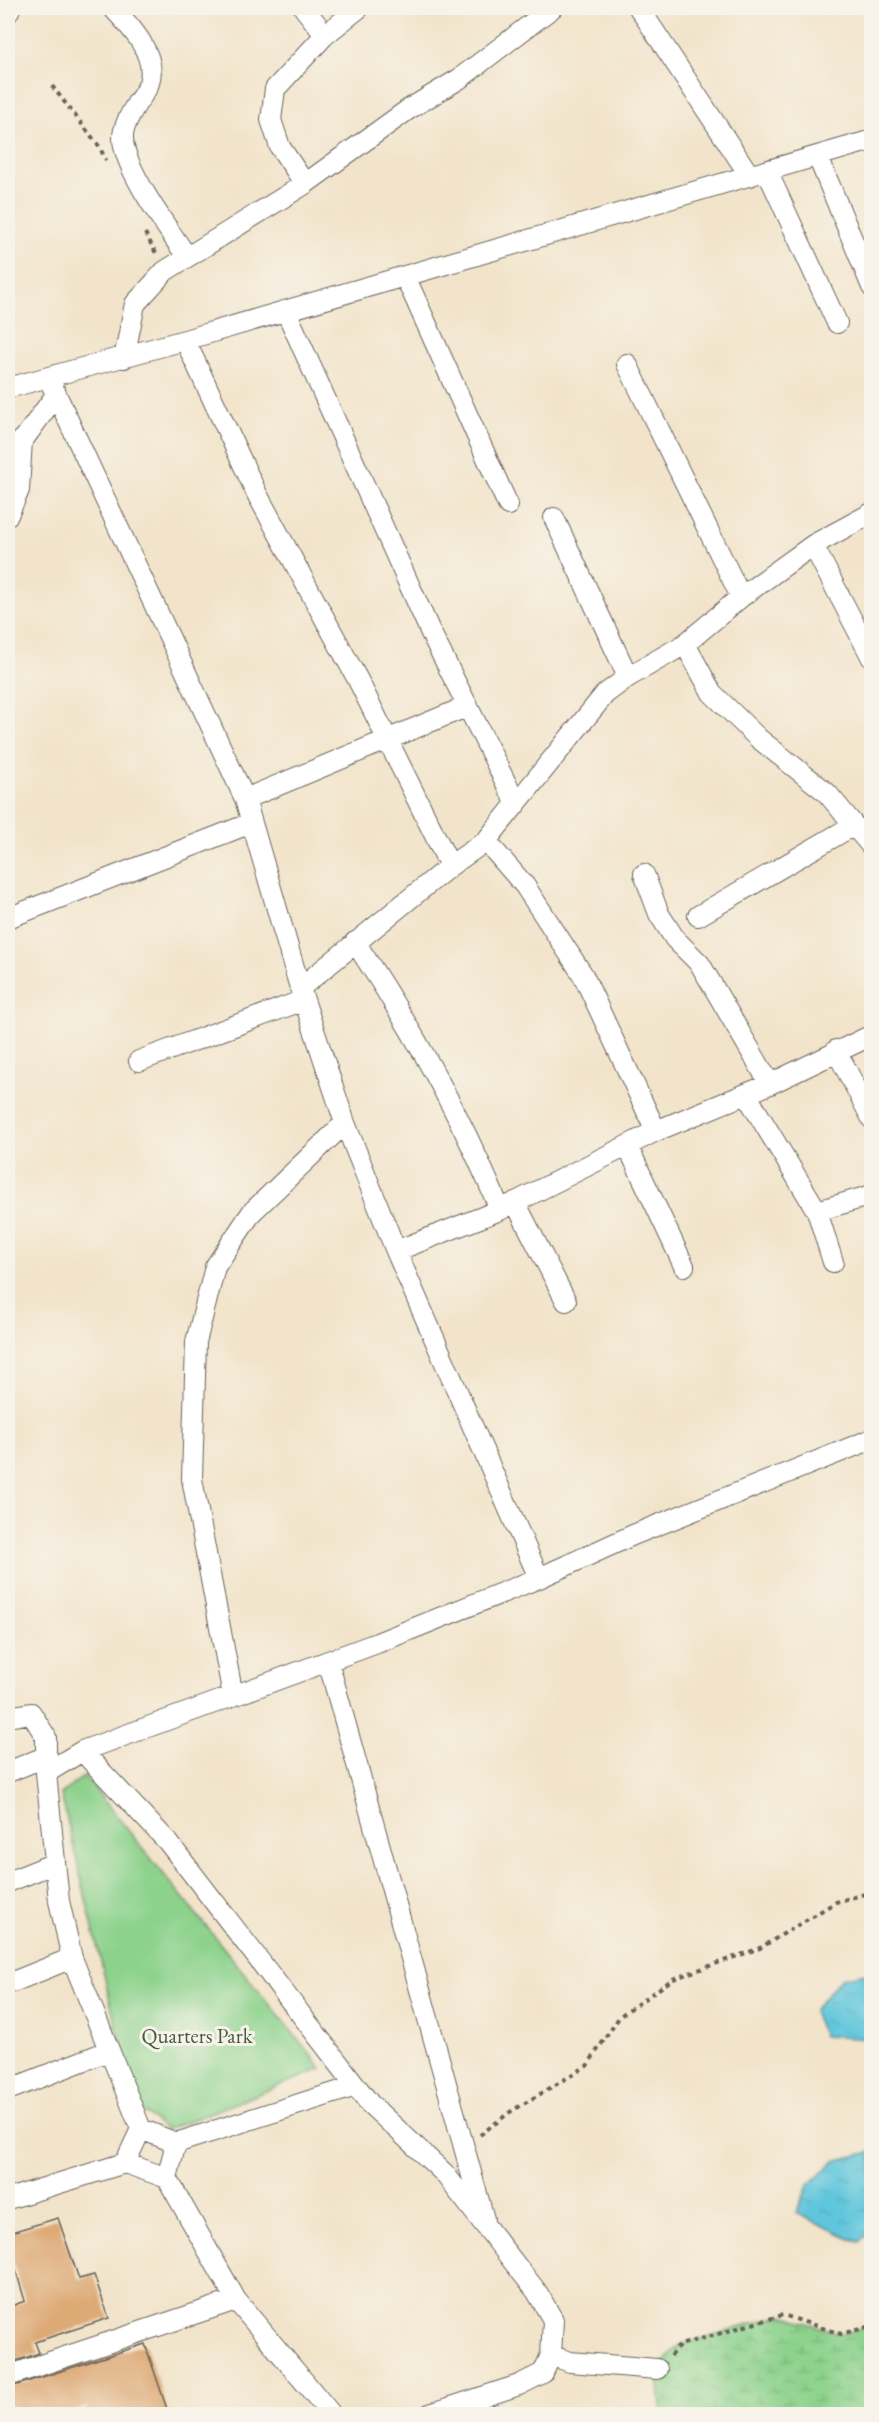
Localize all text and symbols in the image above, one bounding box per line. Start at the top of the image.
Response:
park label: Quarters Park [141,2022,254,2050]

